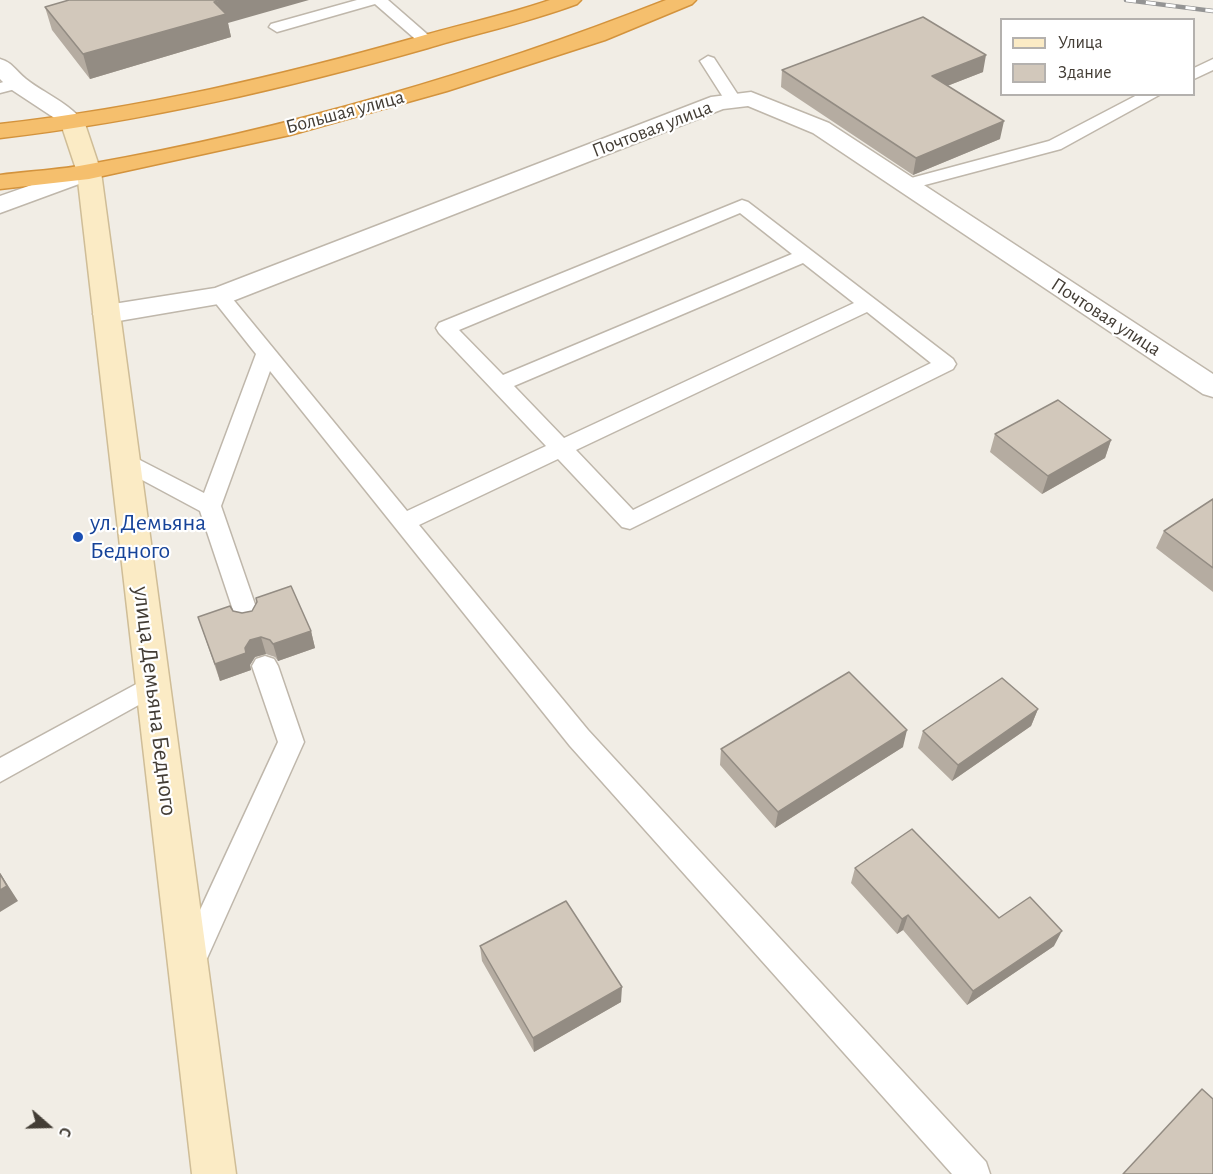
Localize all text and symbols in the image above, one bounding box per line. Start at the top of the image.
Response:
legend [1000,18,1195,96]
text: Улица [1058,34,1103,52]
text: Здание [1058,64,1112,82]
street label: Большая улица [283,85,407,139]
street label: Почтовая улица [589,95,715,163]
street label: Почтовая улица [1046,272,1166,362]
place label: ул. Демьяна Бедного [90,509,206,565]
marker: ул. Демьяна Бедного [71,530,85,544]
street label: улица Демьяна Бедного [127,585,183,817]
north arrow [18,1096,78,1156]
text: С [56,1125,74,1139]

